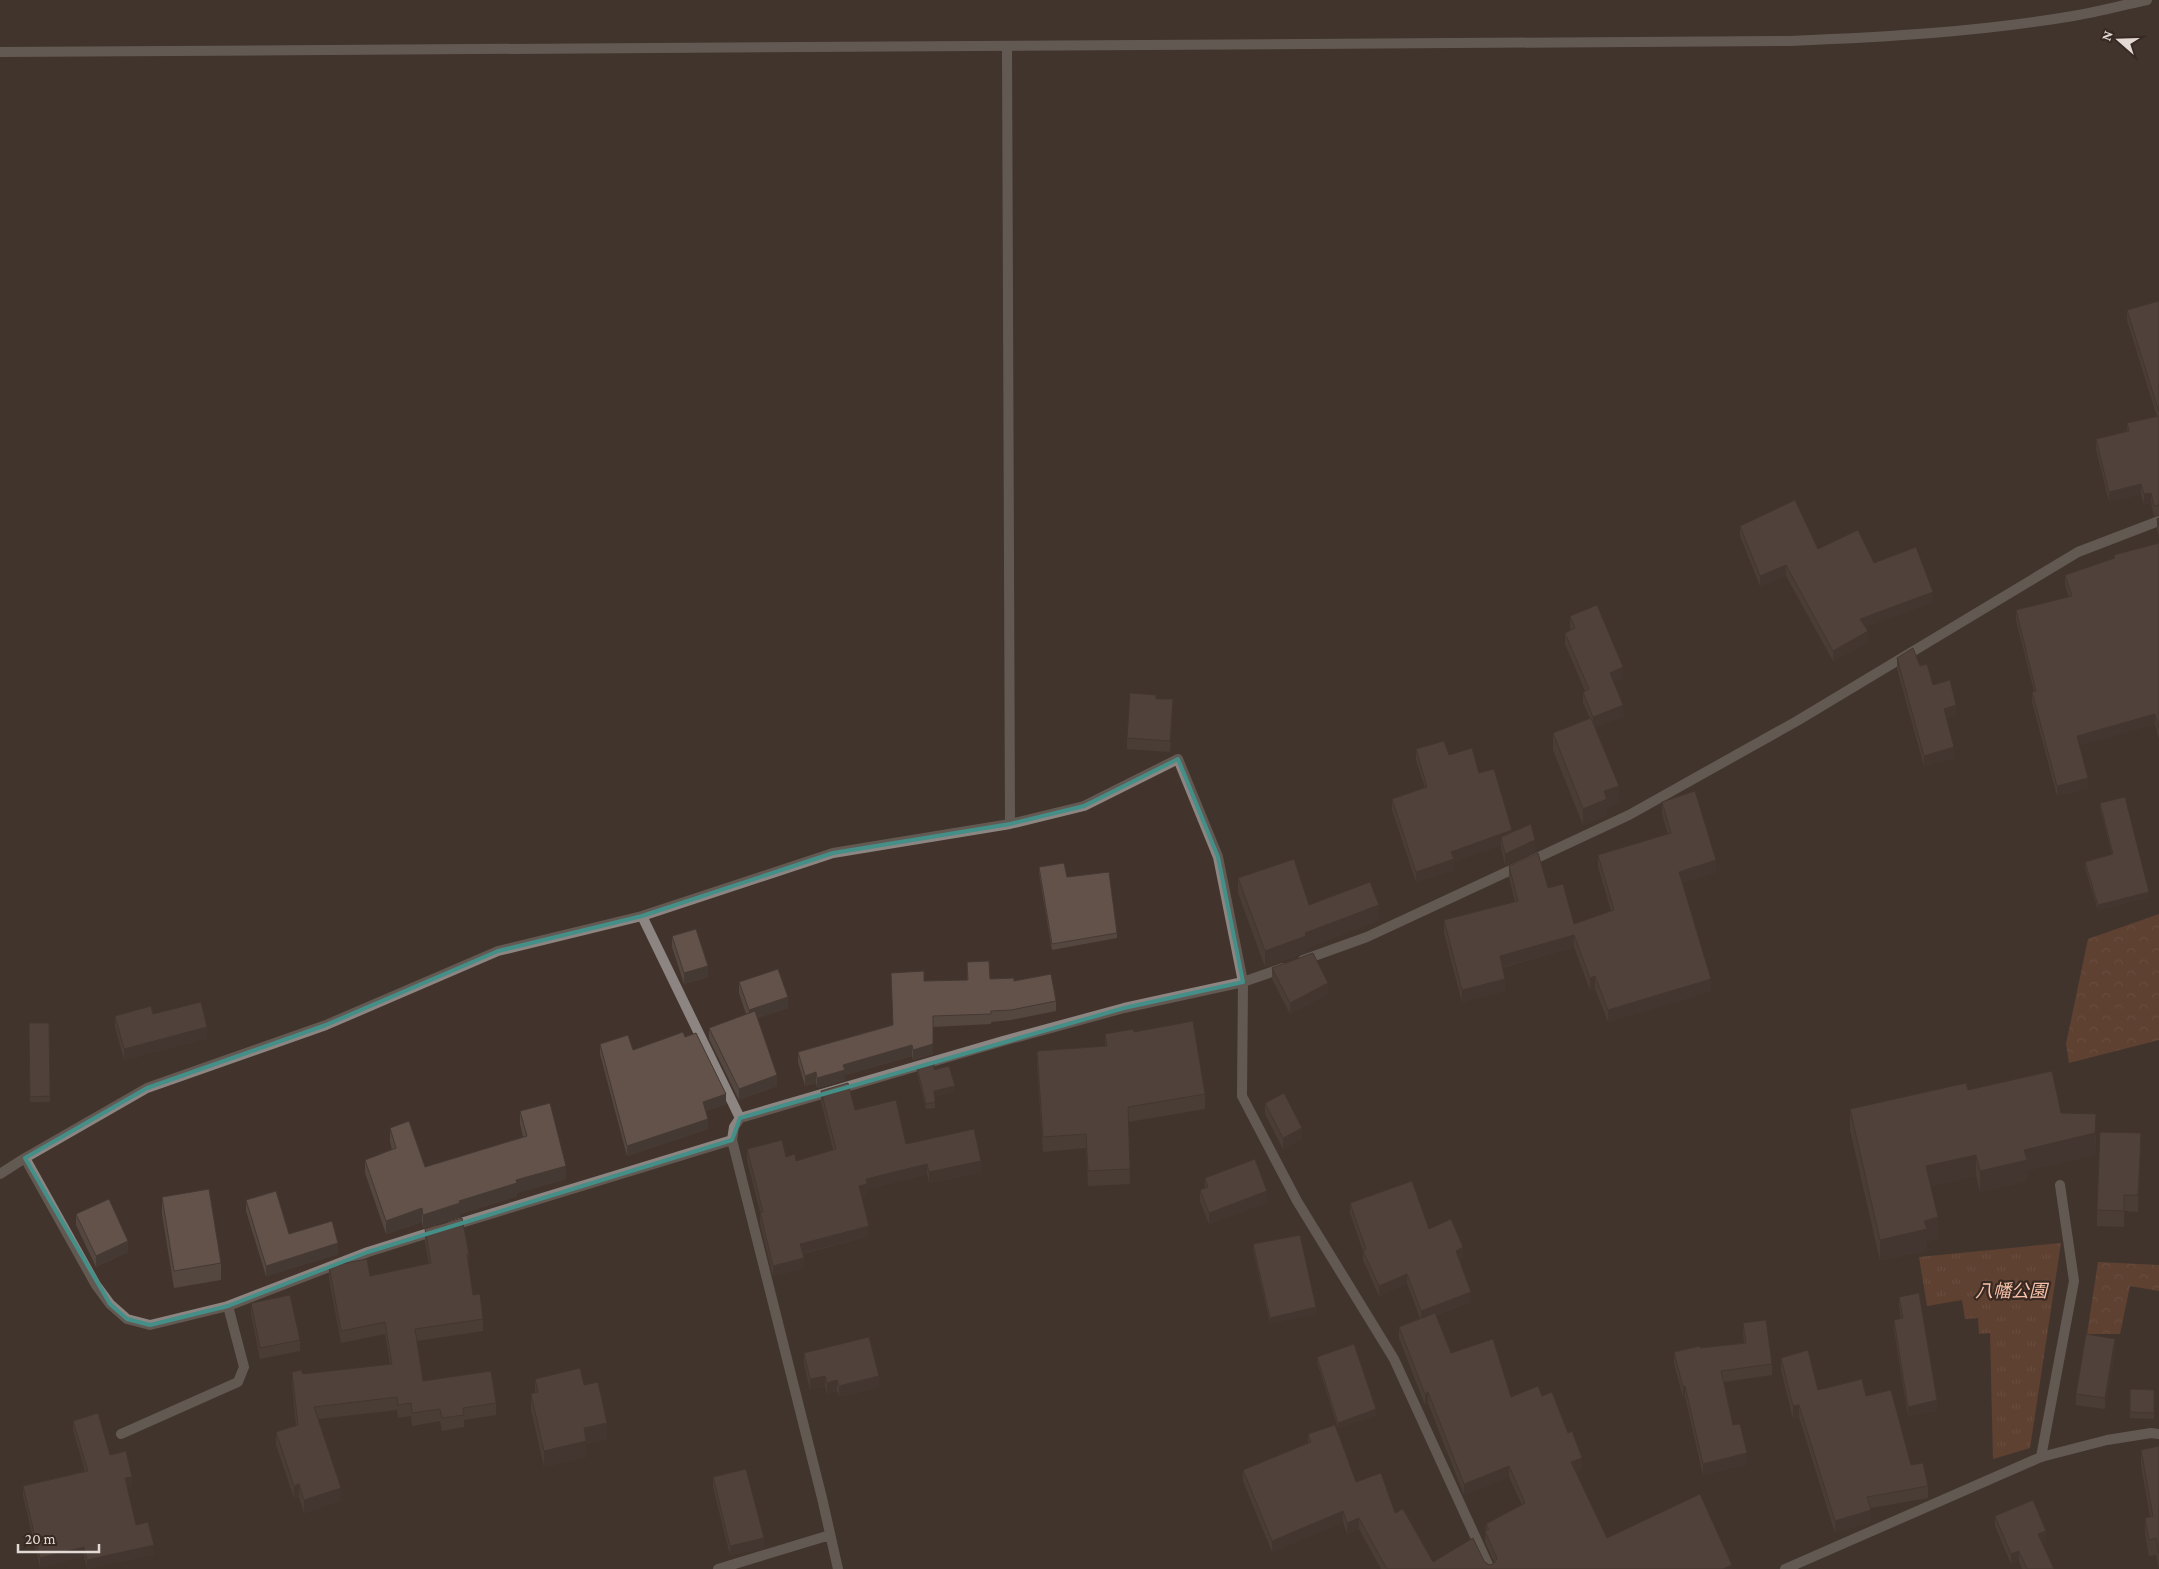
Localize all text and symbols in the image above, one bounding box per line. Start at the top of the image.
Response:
north arrow [2094,15,2144,65]
text: N [2098,28,2116,43]
park label: 八幡公園 [1975,1281,2050,1301]
scale bar [18,1522,99,1554]
text: 20 m [25,1531,56,1547]

